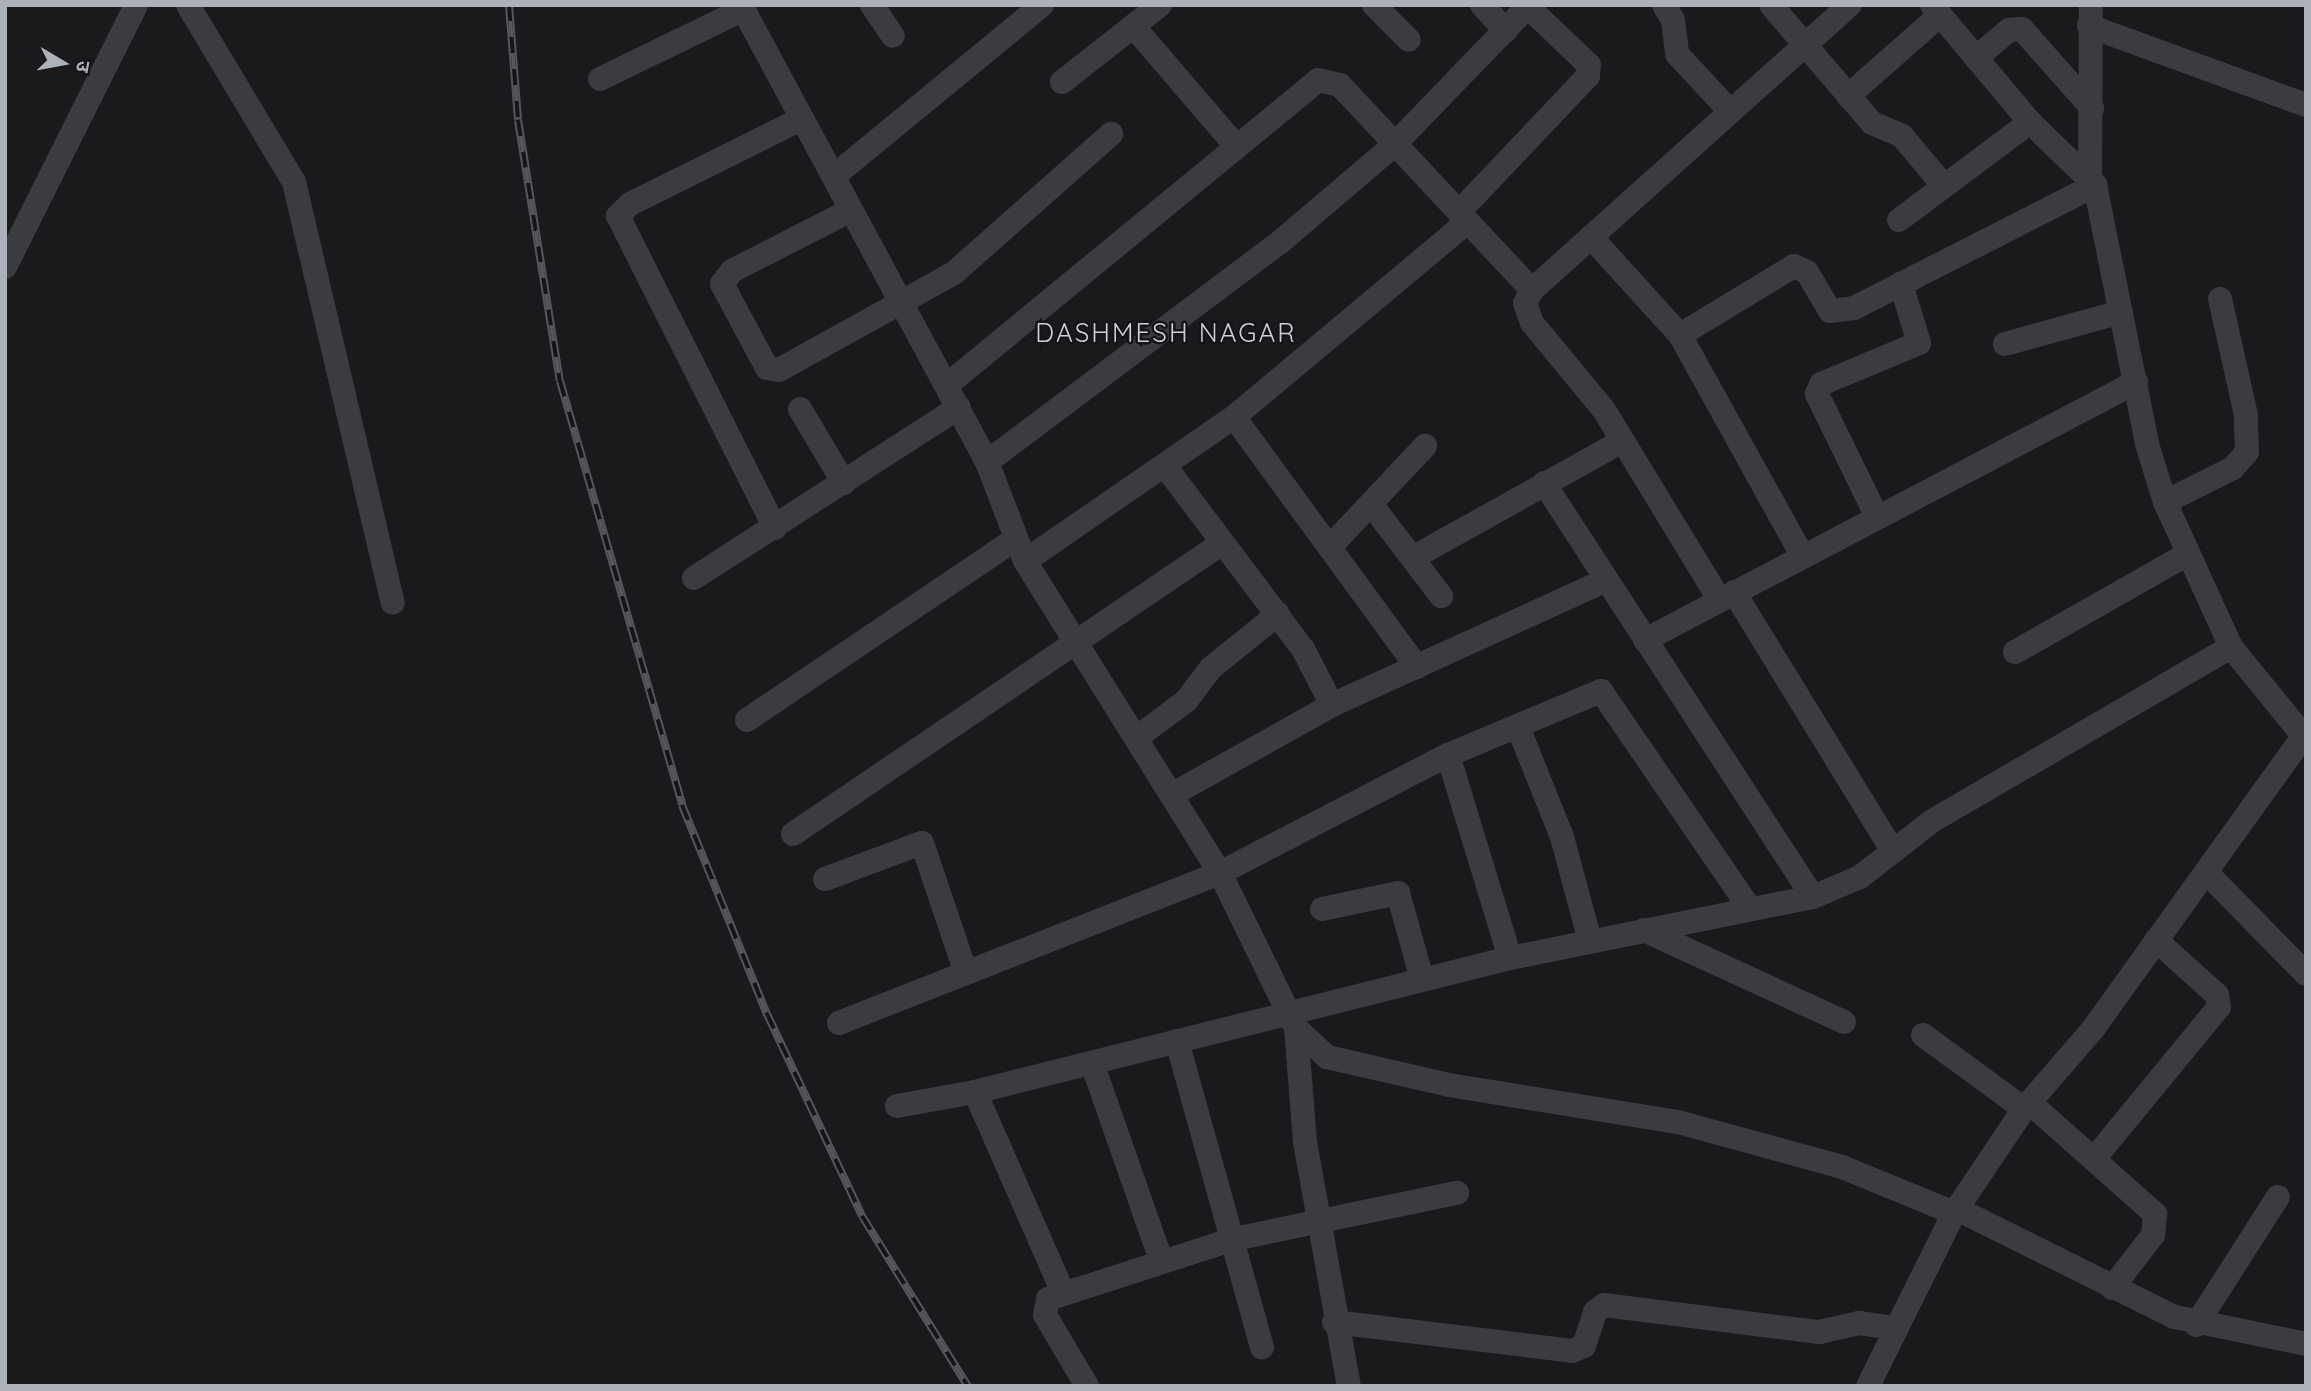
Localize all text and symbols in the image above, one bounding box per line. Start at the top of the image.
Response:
north arrow [28,28,98,98]
text: उ [71,59,96,74]
district label: DASHMESH NAGAR [1037,317,1295,349]

